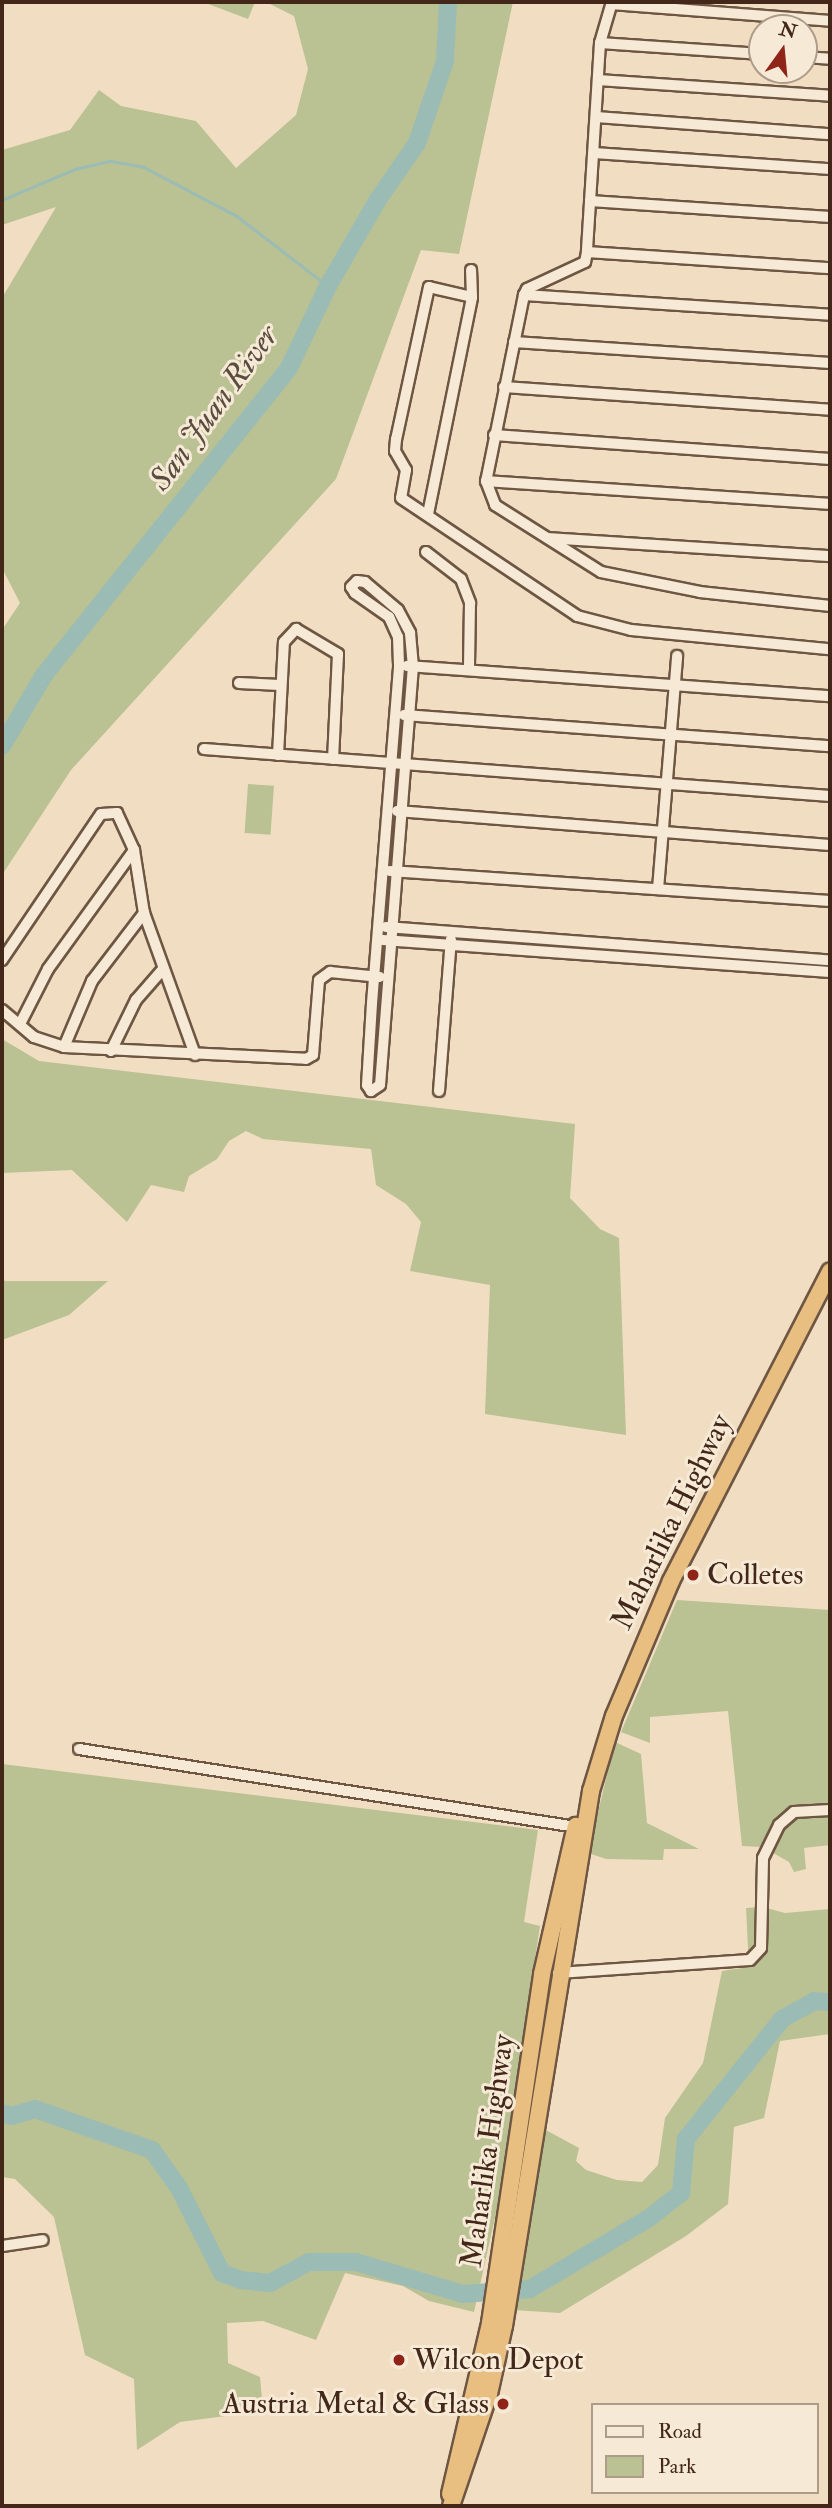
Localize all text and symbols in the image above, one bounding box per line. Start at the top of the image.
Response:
north arrow [748,14,818,84]
text: N [777,17,799,44]
water label: San Juan River [141,318,287,498]
street label: Maharlika Highway [604,1408,740,1636]
place label: Colletes [707,1557,804,1593]
marker: Colletes [685,1567,701,1583]
street label: Maharlika Highway [454,2032,522,2270]
place label: Wilcon Depot [413,2342,584,2378]
marker: Wilcon Depot [391,2352,407,2368]
place label: Austria Metal & Glass [222,2386,489,2422]
marker: Austria Metal & Glass [495,2396,511,2412]
legend [590,2403,818,2494]
text: Road [658,2418,702,2445]
text: Park [658,2453,696,2480]

